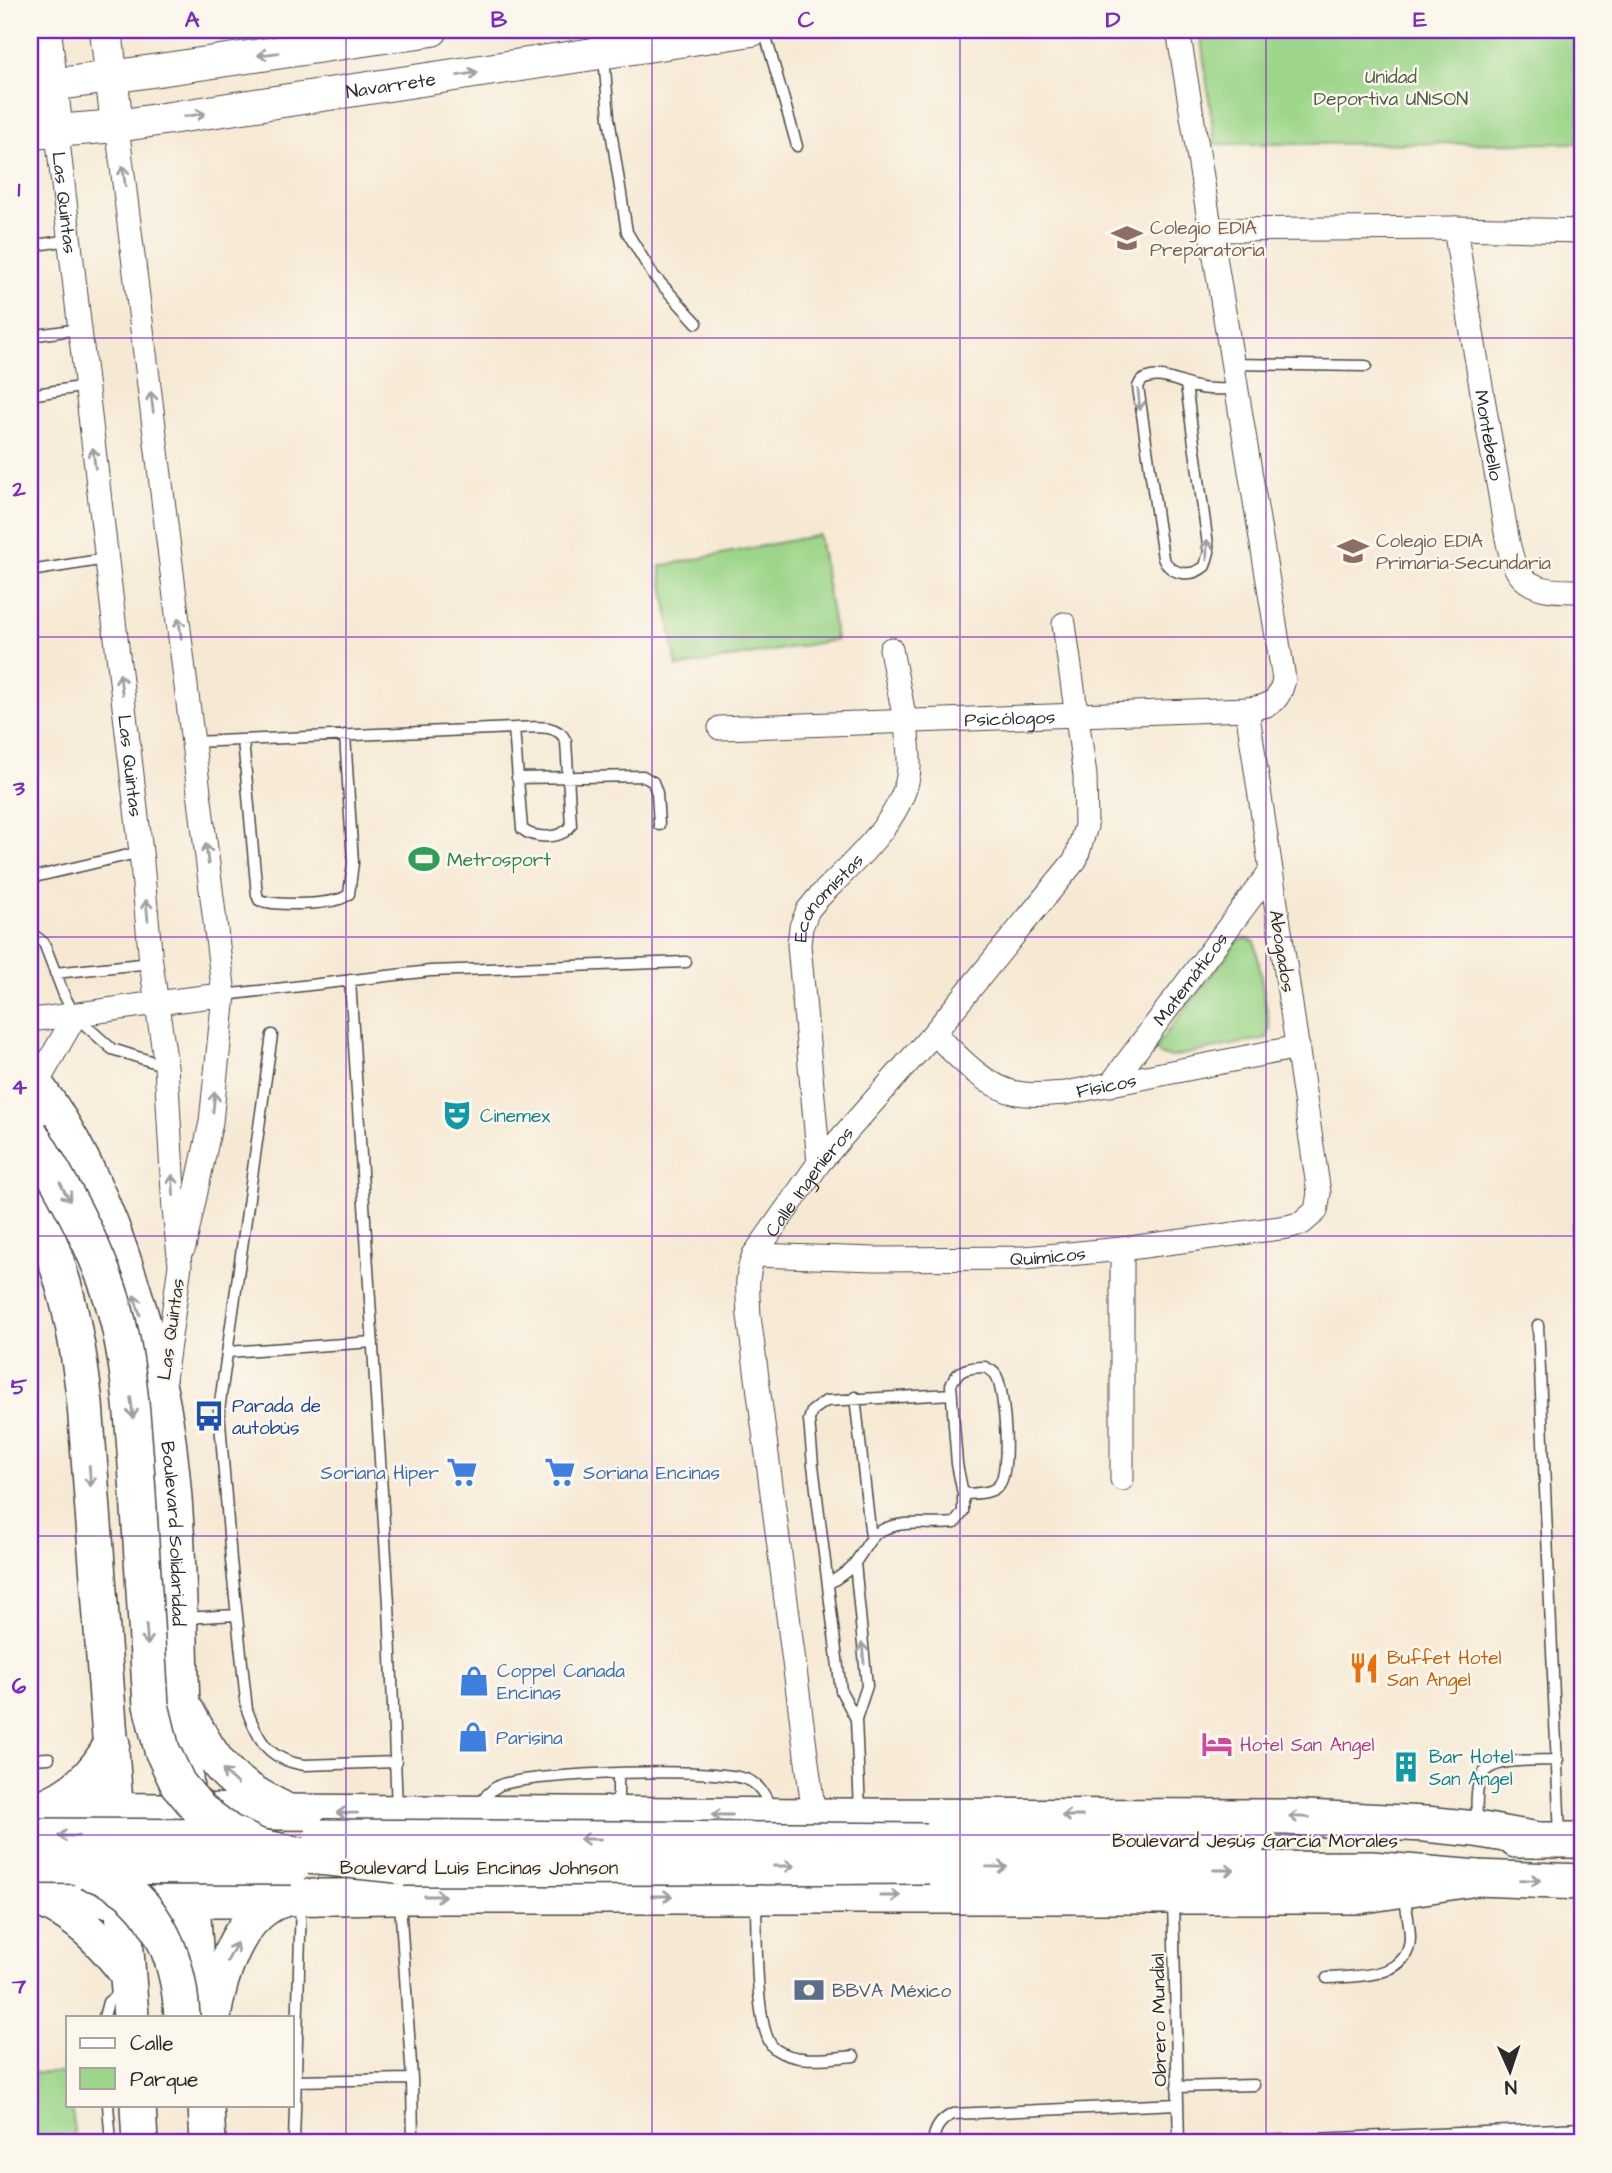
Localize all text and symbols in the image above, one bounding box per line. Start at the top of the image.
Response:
text: A [185,4,200,36]
text: B [491,4,508,36]
text: C [798,4,815,36]
text: D [1106,4,1121,36]
text: E [1413,4,1427,36]
one-way arrow [257,48,280,61]
park label: Unidad Deportiva UNISON [1314,64,1468,113]
street label: Navarrete [344,66,438,106]
one-way arrow [456,67,479,80]
one-way arrow [183,108,206,121]
street label: Las Quintas [44,150,83,255]
one-way arrow [117,166,130,188]
text: 1 [18,173,21,205]
place label: Colegio EDIA Preparatoria [1150,215,1265,264]
school or university icon: Colegio EDIA Preparatoria [1110,221,1144,255]
street label: Montebello [1467,388,1509,483]
one-way arrow [1133,389,1146,411]
one-way arrow [146,391,159,414]
one-way arrow [88,448,101,470]
text: 2 [11,473,26,505]
place label: Colegio EDIA Primaria-Secundaria [1376,528,1551,577]
school or university icon: Colegio EDIA Primaria-Secundaria [1336,534,1370,568]
one-way arrow [1200,539,1214,562]
one-way arrow [173,617,186,640]
one-way arrow [115,673,128,696]
street label: Psicólogos [964,704,1056,734]
street label: Las Quintas [110,713,149,818]
text: 3 [12,772,25,804]
sports icon: Metrosport [407,842,441,876]
one-way arrow [200,843,213,866]
place label: Metrosport [447,847,551,874]
street label: Economistas [787,848,870,944]
one-way arrow [140,900,153,922]
street label: Abogados [1261,908,1301,994]
street label: Matemáticos [1147,927,1235,1032]
street label: Físicos [1074,1067,1139,1106]
text: 4 [11,1071,27,1103]
one-way arrow [207,1091,220,1114]
theatre icon: Cinemex [440,1098,474,1132]
place label: Cinemex [480,1103,550,1130]
street label: Calle Ingenieros [759,1121,861,1243]
one-way arrow [166,1174,179,1197]
one-way arrow [59,1181,72,1202]
street label: Químicos [1010,1240,1087,1273]
street label: Las Quintas [151,1277,192,1382]
one-way arrow [130,1294,143,1316]
text: 5 [11,1371,28,1403]
place label: Parada de autobús [232,1393,321,1442]
one-way arrow [125,1396,138,1418]
bus stop icon: Parada de autobús [192,1399,226,1433]
street label: Boulevard Solidaridad [153,1440,192,1627]
supermarket icon: Soriana Hiper [445,1455,479,1489]
supermarket icon: Soriana Encinas [543,1455,577,1489]
place label: Soriana Hiper [321,1460,440,1487]
place label: Soriana Encinas [583,1460,720,1487]
one-way arrow [84,1464,97,1486]
one-way arrow [140,1623,153,1646]
one-way arrow [857,1642,870,1665]
place label: Buffet Hotel San Angel [1387,1645,1501,1695]
restaurant icon: Buffet Hotel San Angel [1347,1651,1381,1685]
place label: Coppel Canada Encinas [497,1658,625,1707]
shop icon: Coppel Canada Encinas [457,1664,491,1698]
text: 6 [12,1670,27,1702]
shop icon: Parisina [456,1720,490,1754]
place label: Parisina [496,1725,563,1752]
hotel icon: Hotel San Angel [1200,1727,1234,1761]
place label: Hotel San Angel [1240,1732,1374,1760]
place label: Bar Hotel San Angel [1429,1744,1513,1794]
building icon: Bar Hotel San Angel [1389,1750,1423,1784]
one-way arrow [221,1769,239,1785]
one-way arrow [336,1806,359,1820]
one-way arrow [711,1808,734,1822]
one-way arrow [1061,1809,1084,1823]
one-way arrow [1288,1811,1311,1824]
street label: Boulevard Jesús García Morales [1112,1828,1398,1855]
one-way arrow [57,1829,80,1843]
one-way arrow [578,1832,601,1846]
street label: Boulevard Luis Encinas Johnson [340,1855,618,1882]
one-way arrow [772,1859,795,1873]
one-way arrow [985,1860,1008,1874]
one-way arrow [1213,1863,1236,1876]
one-way arrow [1518,1873,1541,1886]
one-way arrow [423,1889,446,1903]
one-way arrow [651,1889,674,1903]
one-way arrow [878,1889,901,1903]
one-way arrow [225,1942,239,1963]
street label: Obrero Mundial [1145,1953,1174,2087]
text: 7 [11,1970,27,2002]
bank icon: BBVA México [792,1973,826,2007]
place label: BBVA México [832,1978,952,2005]
legend [66,2016,294,2106]
text: Calle [130,2029,174,2058]
north arrow [1476,2036,1546,2106]
text: Parque [130,2065,198,2094]
text: N [1504,2073,1517,2100]

